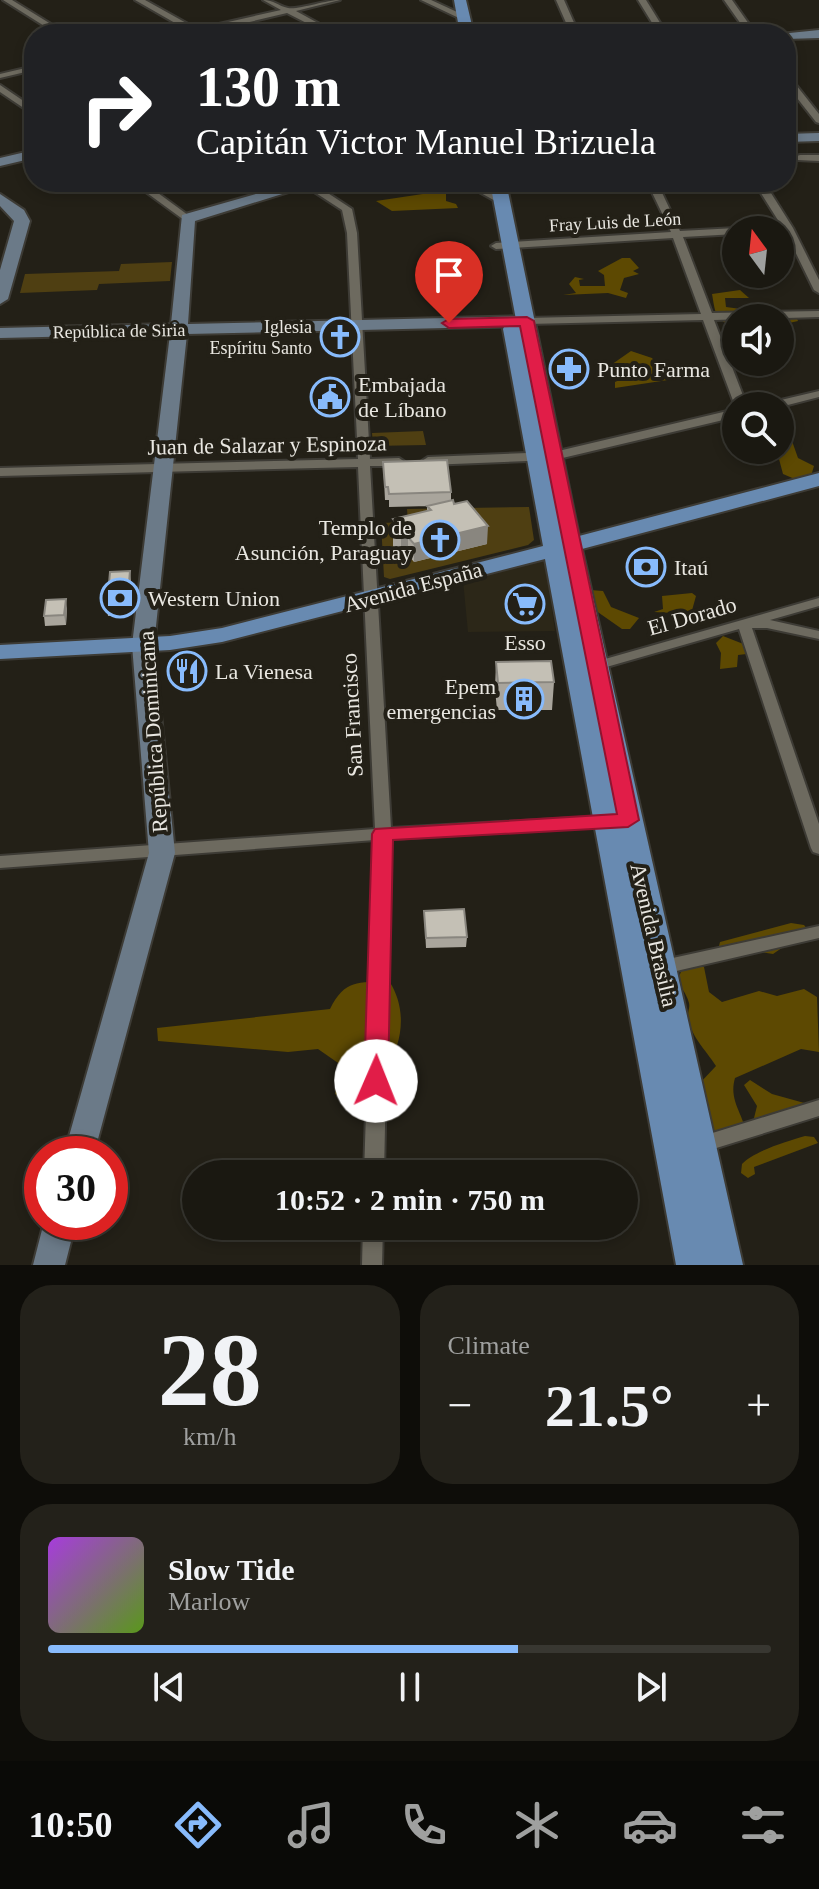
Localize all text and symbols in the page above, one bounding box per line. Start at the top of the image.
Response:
icon: right [64,56,168,160]
text: 130 m [196,56,341,118]
text: Capitán Victor Manuel Brizuela [196,122,656,162]
street label: Fray Luis de León [548,209,682,235]
north arrow [722,216,794,288]
map controls [722,216,794,464]
pin [415,241,483,323]
icon: arrive [427,253,471,297]
button: sound [722,304,794,376]
church icon: Iglesia Espíritu Santo [319,316,361,358]
place label: Iglesia Espíritu Santo [210,317,312,358]
street label: República de Siria [52,320,186,342]
pharmacy icon: Punto Farma [548,348,590,390]
place label: Punto Farma [597,357,710,382]
place label: Embajada de Líbano [358,372,447,422]
public building icon: Embajada de Líbano [309,376,351,418]
button: search [722,392,794,464]
street label: Juan de Salazar y Espinoza [147,430,387,460]
place label: Templo de Asunción, Paraguay [235,515,412,565]
church icon: Templo de Asunción, Paraguay [419,519,461,561]
bank icon: Itaú [625,546,667,588]
place label: Itaú [674,555,708,580]
street label: Avenida España [341,556,485,617]
bank icon: Western Union [99,577,141,619]
supermarket icon: Esso [504,583,546,625]
place label: Western Union [148,586,280,611]
street label: El Dorado [645,591,739,641]
street label: República Dominicana [133,630,173,834]
place label: Esso [504,630,546,655]
restaurant icon: La Vienesa [166,650,208,692]
street label: San Francisco [336,652,368,778]
place label: La Vienesa [215,659,313,684]
place label: Epem emergencias [386,674,496,724]
building icon: Epem emergencias [503,678,545,720]
street label: Avenida Brasilia [625,861,683,1010]
position arrow [334,1039,418,1123]
speed limit sign: 30 [24,1136,128,1240]
text: 10:52 · 2 min · 750 m [275,1183,545,1216]
text: 28 [158,1312,262,1427]
text: Climate [448,1331,530,1360]
text: 21.5° [545,1373,674,1439]
text: − [448,1381,472,1430]
text: + [746,1381,771,1430]
text: km/h [183,1422,236,1451]
text: Slow Tide [168,1553,294,1586]
text: Marlow [168,1587,250,1616]
icon: previous [147,1665,191,1709]
icon: pause [388,1665,432,1709]
icon: next [629,1665,673,1709]
icon: directions [170,1797,226,1853]
icon: music [283,1797,339,1853]
icon: phone [396,1797,452,1853]
icon: climate [509,1797,565,1853]
icon: car [622,1797,678,1853]
icon: filters [735,1797,791,1853]
text: 10:50 [29,1805,113,1845]

